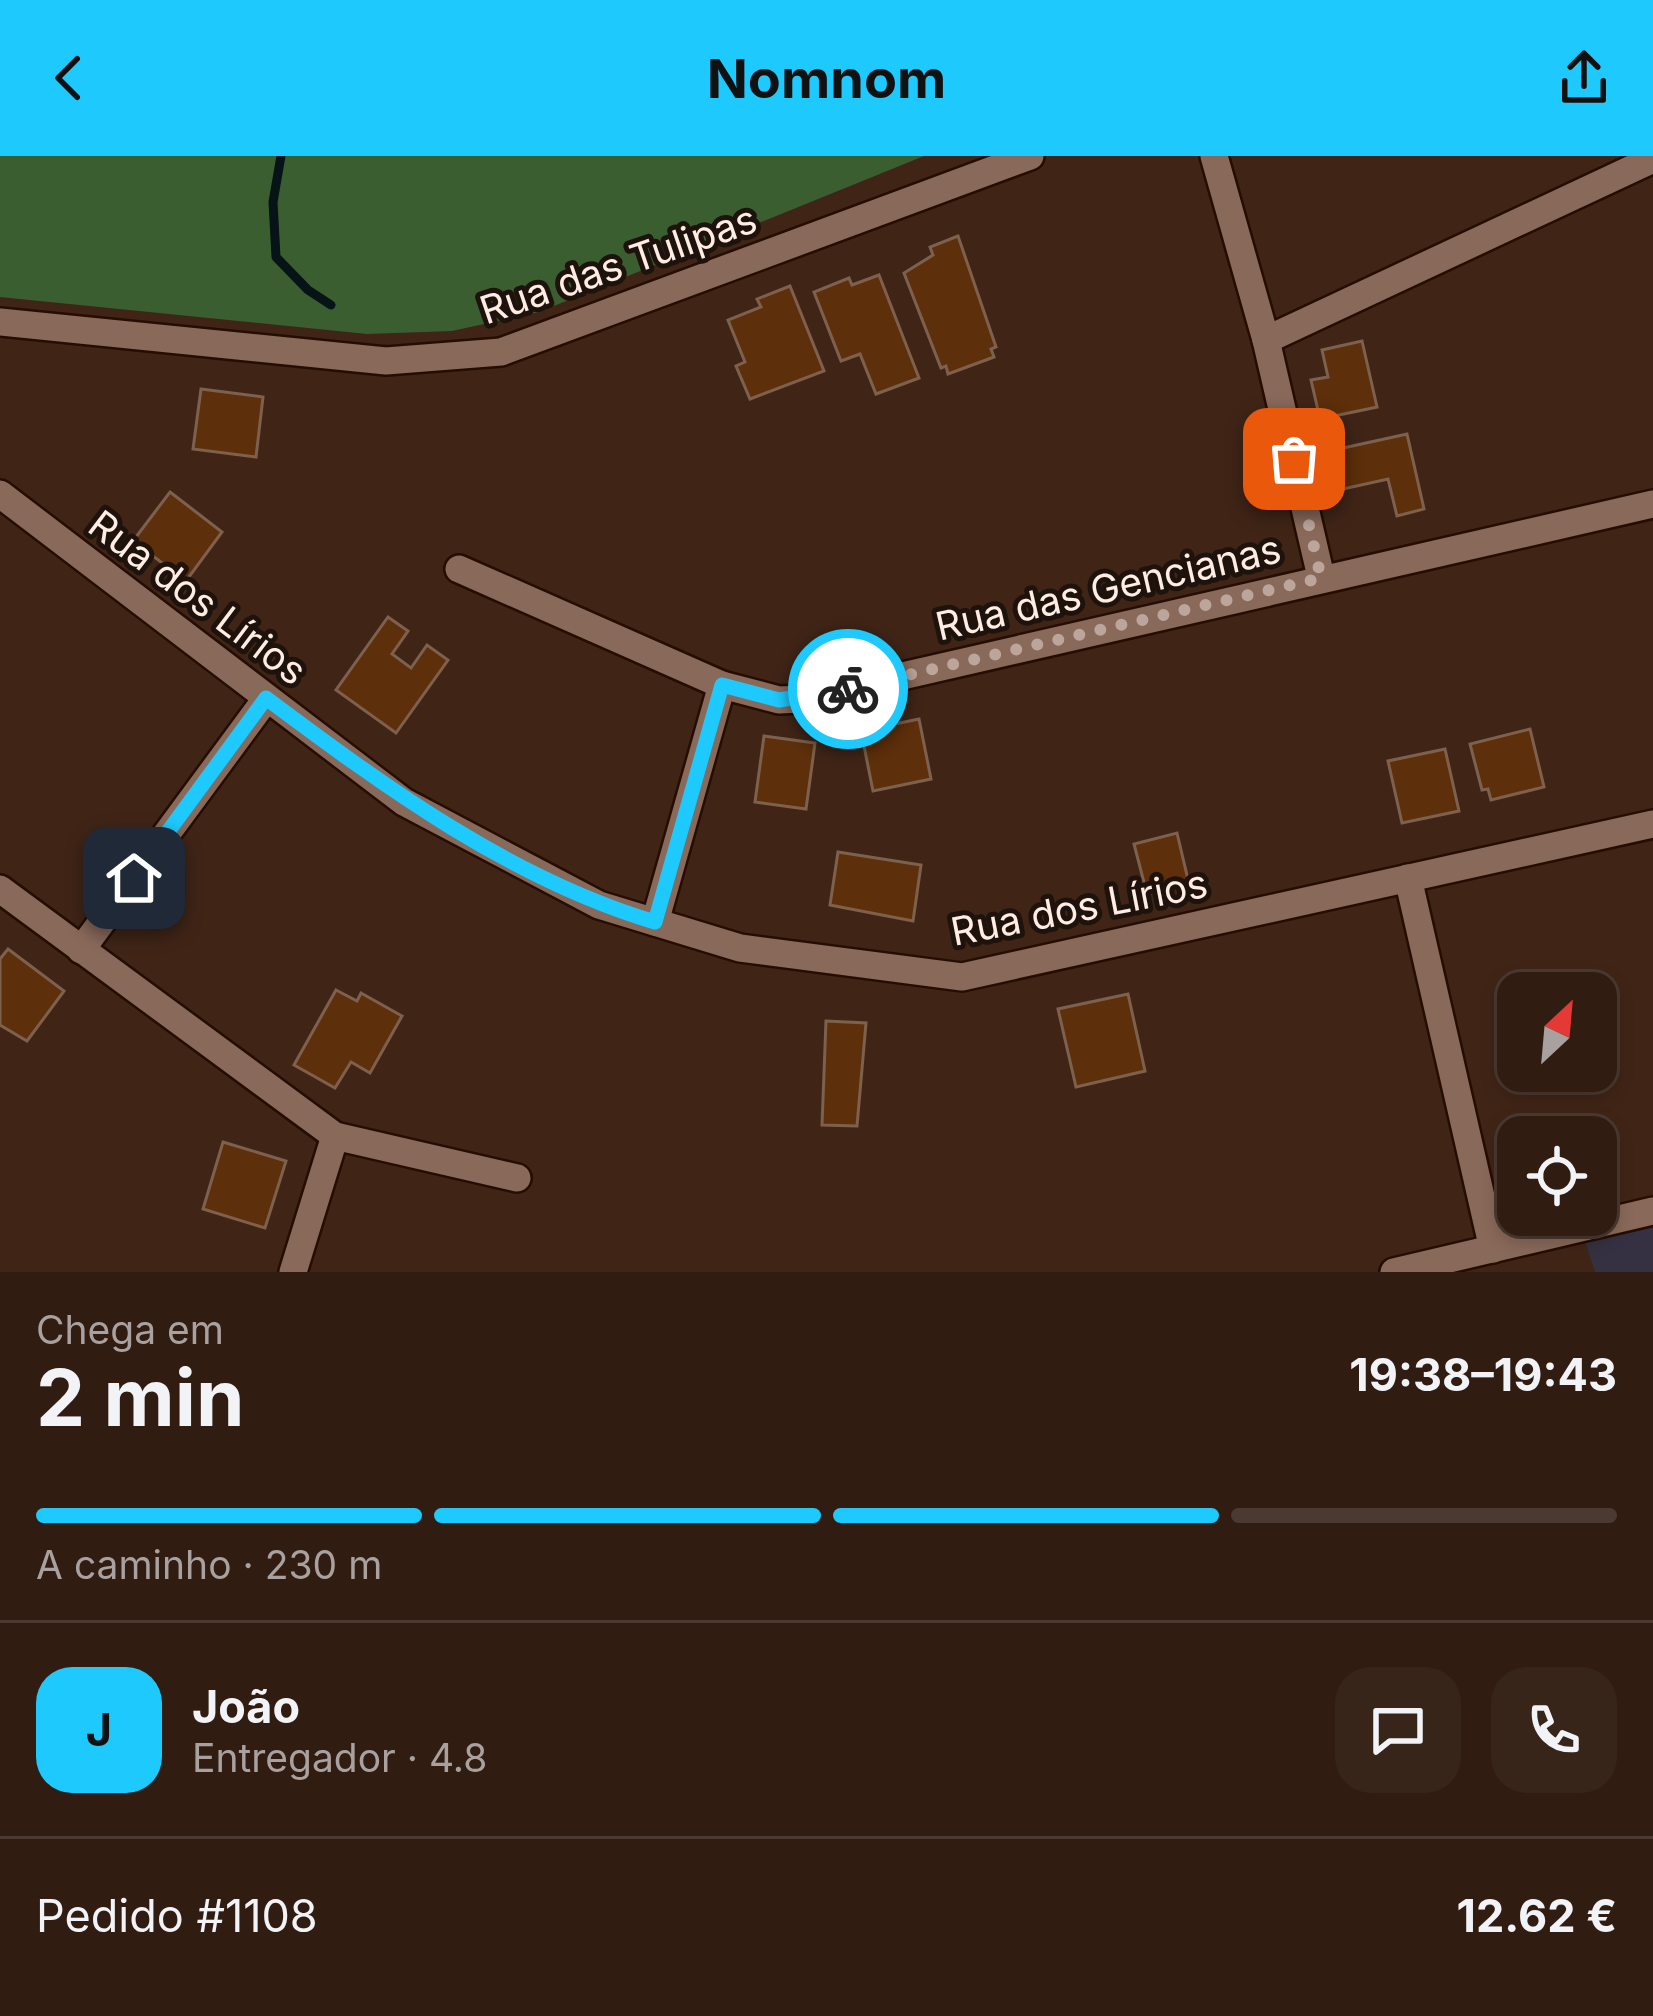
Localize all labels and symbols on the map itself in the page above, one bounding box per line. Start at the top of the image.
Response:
street label: Rua das Tulipas [474,195,762,333]
pin [1243,408,1345,510]
street label: Rua dos Lírios [80,500,316,694]
street label: Rua das Gencianas [931,524,1285,650]
courier [788,629,908,749]
pin [83,827,185,929]
street label: Rua dos Lírios [947,859,1211,955]
north arrow [1497,972,1617,1092]

